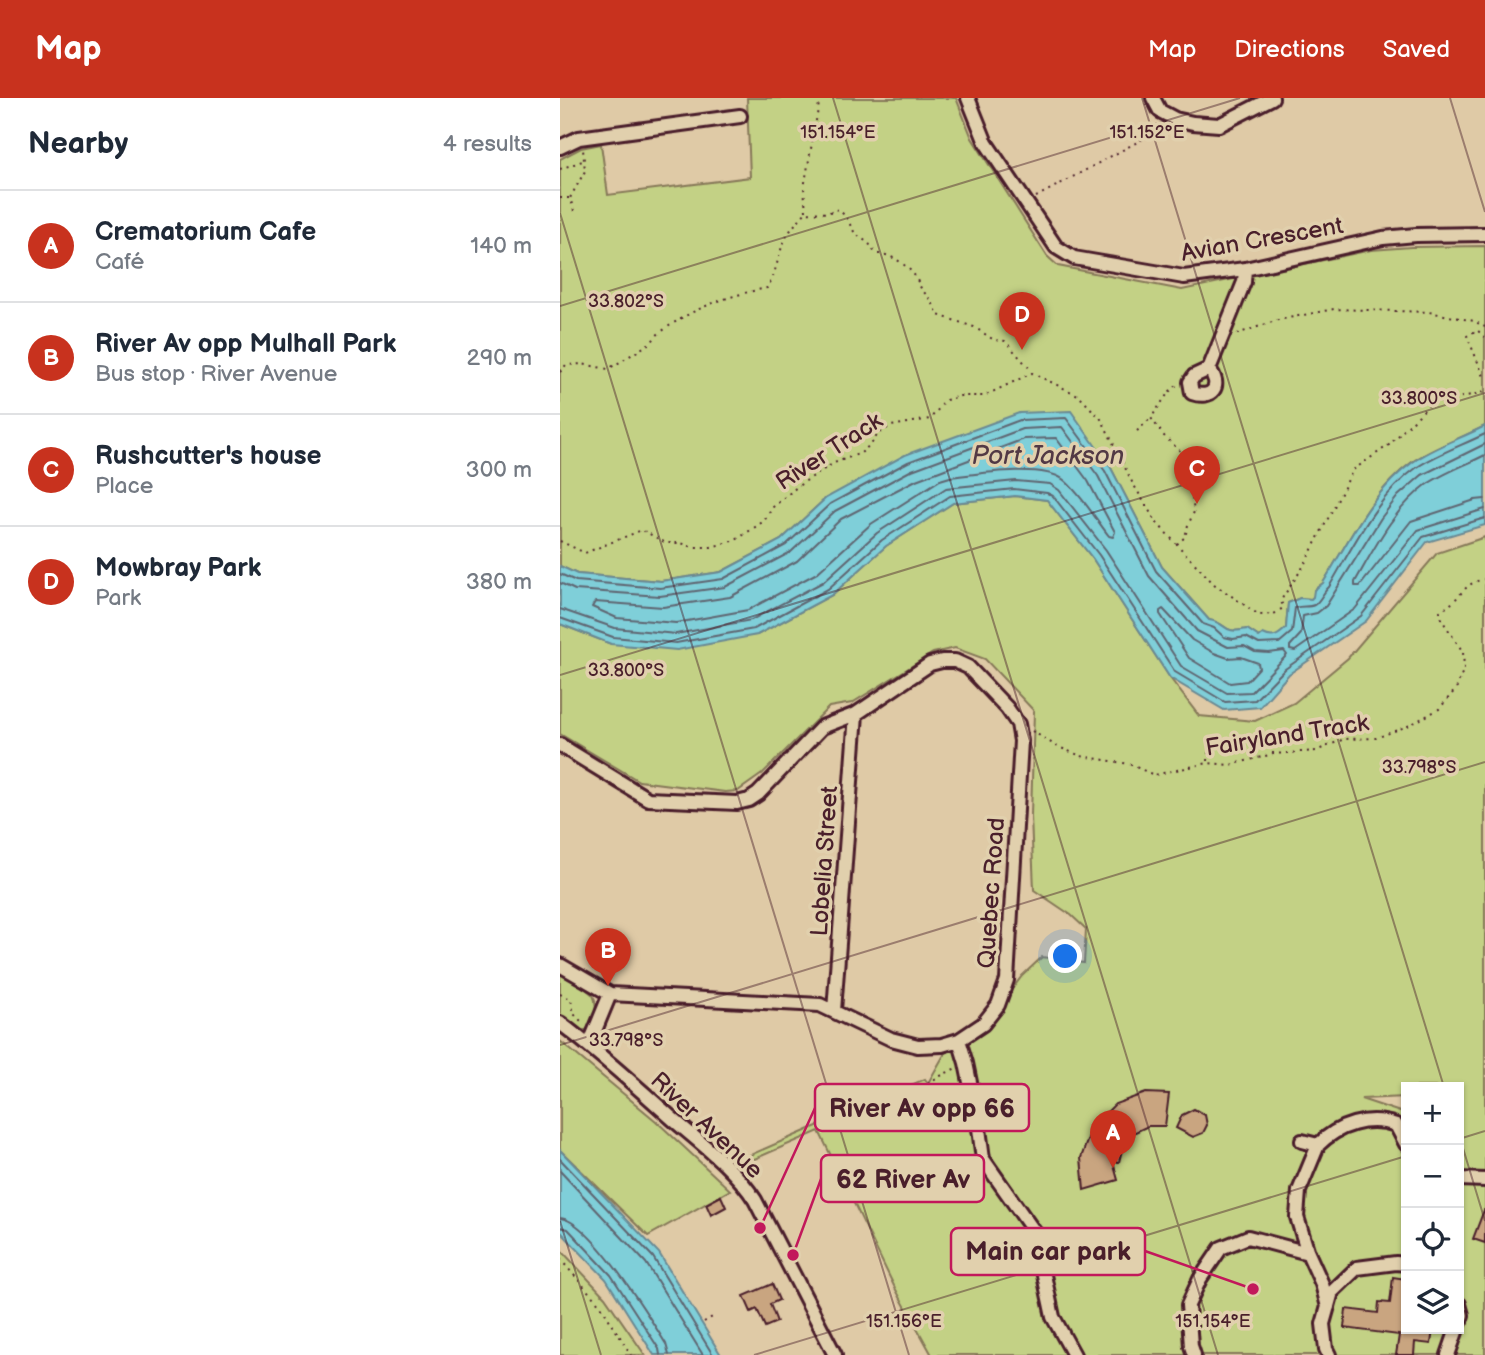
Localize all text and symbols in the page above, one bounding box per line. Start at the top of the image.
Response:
text: Map [35,29,101,69]
text: Map [1148,35,1196,64]
text: Directions [1234,35,1345,64]
text: Saved [1383,35,1450,64]
text: 151.154°E [800,122,876,143]
text: 151.152°E [1109,122,1185,143]
text: Nearby [28,126,128,162]
text: 4 results [443,130,532,158]
street label: Avian Crescent [1179,211,1346,268]
text: Crematorium Cafe [95,217,316,248]
text: A [44,232,58,260]
text: 140 m [470,232,532,260]
text: Café [95,248,144,276]
text: 33.802°S [588,291,664,312]
pin: D [999,292,1045,350]
text: River Av opp Mulhall Park [95,329,396,360]
text: B [43,344,59,372]
text: 290 m [466,344,532,372]
text: Bus stop · River Avenue [95,360,337,388]
text: 33.800°S [1381,388,1457,409]
street label: River Track [771,406,888,497]
text: Rushcutter's house [95,441,321,472]
water label: Port Jackson [972,441,1124,472]
pin: C [1174,446,1220,504]
text: C [43,456,59,484]
text: 300 m [466,456,532,484]
text: Place [95,472,153,500]
text: Mowbray Park [95,553,261,584]
text: D [43,568,59,596]
text: 380 m [466,568,532,596]
text: Park [95,584,141,612]
text: 33.800°S [588,660,664,681]
street label: Fairyland Track [1203,708,1371,763]
text: 33.798°S [1382,757,1456,778]
street label: Lobelia Street [805,784,844,937]
street label: Quebec Road [972,817,1011,970]
pin: B [585,928,631,986]
your location [1048,939,1082,973]
text: 33.798°S [589,1030,663,1051]
street label: River Avenue [644,1066,769,1185]
map controls [1401,1082,1464,1334]
button: + [1401,1082,1464,1145]
callout: River Av opp 66 [815,1084,1029,1131]
text: River Av opp 66 [829,1094,1015,1125]
pin: A [1090,1110,1136,1168]
button: − [1401,1145,1464,1208]
callout: 62 River Av [821,1155,984,1202]
text: 62 River Av [836,1165,971,1196]
button: locate [1401,1208,1464,1271]
callout: Main car park [951,1228,1145,1275]
text: Main car park [965,1237,1131,1268]
button: layers [1401,1271,1464,1334]
text: 151.156°E [866,1311,942,1332]
text: 151.154°E [1175,1311,1251,1332]

